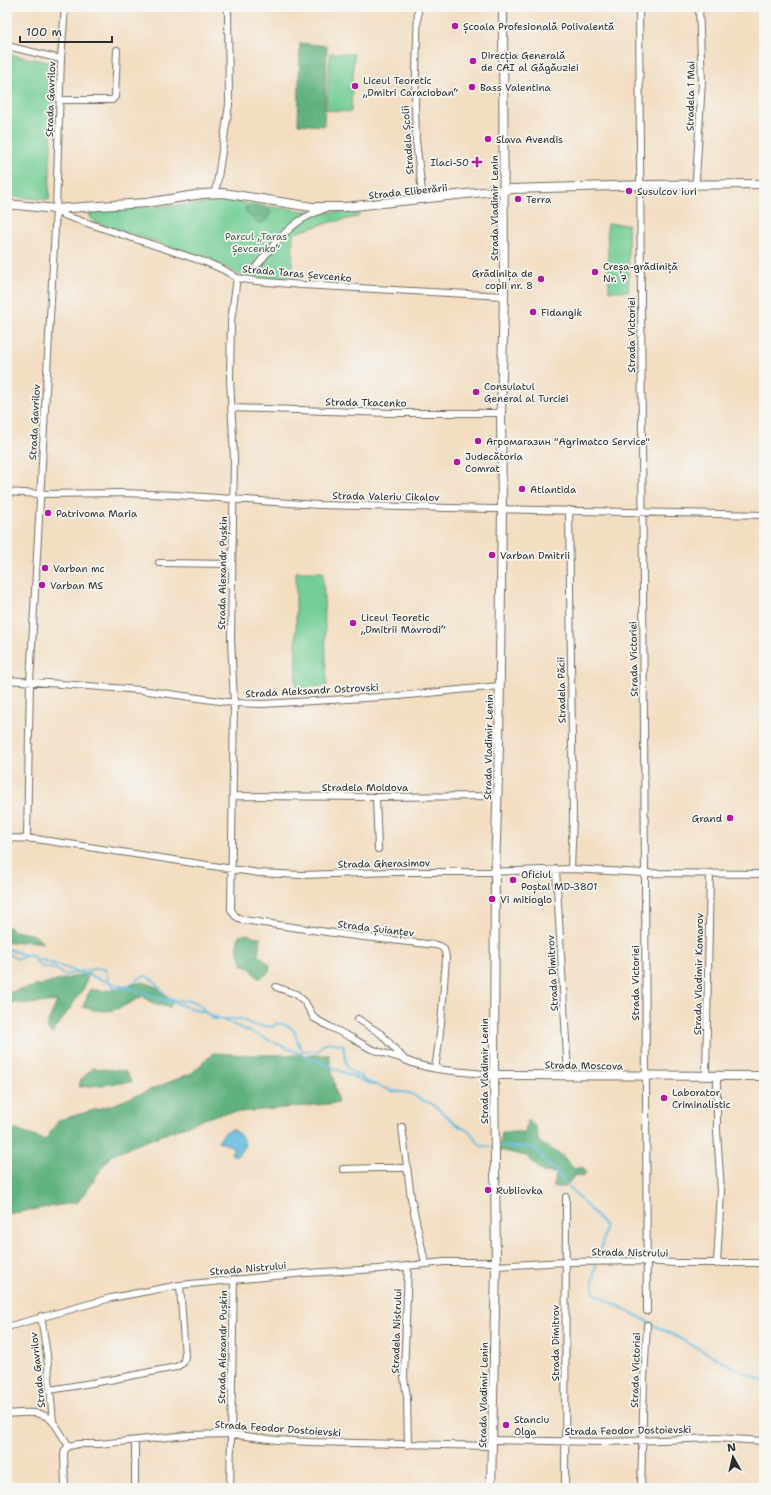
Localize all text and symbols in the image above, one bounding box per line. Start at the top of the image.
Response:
scale bar [20,18,112,44]
place label: Școala Profesională Polivalentă [463,20,615,34]
marker: Școala Profesională Polivalentă [450,21,460,31]
text: 100 m [26,24,62,40]
place label: Direcția Generală de CAI al Găgăuziei [481,49,579,74]
marker: Direcția Generală de CAI al Găgăuziei [468,56,478,66]
street label: Strada Gavrilov [43,60,58,137]
street label: Stradela 1 Mai [683,60,698,131]
place label: Liceul Teoretic „Dmitri Caracioban“ [362,74,458,99]
marker: Liceul Teoretic „Dmitri Caracioban“ [350,81,360,91]
place label: Bass Valentina [480,81,552,94]
marker: Bass Valentina [467,82,477,92]
street label: Stradela Școlii [399,105,417,175]
place label: Slava Avendis [496,133,563,146]
marker: Slava Avendis [483,134,493,144]
street label: Strada Vladimir Lenin [488,155,501,261]
place label: Ilaci-50 [430,156,469,169]
marker: Ilaci-50 [472,157,482,167]
street label: Strada Eliberării [368,181,448,202]
place label: Susulcov iuri [637,185,697,198]
marker: Susulcov iuri [624,186,634,196]
place label: Terra [526,193,552,206]
marker: Terra [513,194,523,204]
park label: Parcul „Taras Șevcenko“ [225,230,287,256]
place label: Creșa-grădiniță Nr. 7 [603,260,679,285]
street label: Strada Taras Șevcenko [242,262,352,286]
place label: Grădinița de copii nr. 8 [472,267,533,292]
marker: Creșa-grădiniță Nr. 7 [590,267,600,277]
marker: Grădinița de copii nr. 8 [536,274,546,284]
street label: Strada Victoriei [625,297,638,373]
place label: Fidangik [541,306,583,319]
marker: Fidangik [528,307,538,317]
place label: Consulatul General al Turciei [484,380,569,405]
street label: Strada Gavrilov [26,383,43,460]
marker: Consulatul General al Turciei [471,387,481,397]
street label: Strada Tkacenko [325,395,407,410]
place label: Агромагазин "Agrimatco Service" [486,435,650,448]
marker: Агромагазин "Agrimatco Service" [473,436,483,446]
place label: Judecătoria Comrat [465,450,524,475]
marker: Judecătoria Comrat [452,457,462,467]
place label: Atlantida [530,483,577,496]
marker: Atlantida [517,484,527,494]
street label: Strada Valeriu Cikalov [332,489,440,504]
place label: Patrivoma Maria [56,507,138,520]
marker: Patrivoma Maria [43,508,53,518]
street label: Strada Alexandr Pușkin [215,516,231,630]
place label: Varban Dmitrii [500,549,570,562]
marker: Varban Dmitrii [487,550,497,560]
place label: Varban mc [53,562,105,575]
marker: Varban mc [40,563,50,573]
place label: Varban MS [50,579,104,592]
marker: Varban MS [37,580,47,590]
place label: Liceul Teoretic „Dmitrii Mavrodi“ [360,611,446,636]
marker: Liceul Teoretic „Dmitrii Mavrodi“ [348,618,358,628]
street label: Strada Victoriei [626,621,641,697]
street label: Stradela Păcii [554,656,569,723]
street label: Strada Aleksandr Ostrovski [245,681,379,700]
street label: Strada Vladimir Lenin [481,694,496,800]
street label: Stradela Moldova [322,781,409,794]
place label: Grand [692,812,723,825]
marker: Grand [725,813,735,823]
street label: Strada Gherasimov [338,856,431,871]
place label: Oficiul Poștal MD-3801 [521,868,597,894]
marker: Oficiul Poștal MD-3801 [508,875,518,885]
place label: Vi mitioglo [500,893,552,906]
marker: Vi mitioglo [487,894,497,904]
street label: Strada Vladimir Komarov [691,912,706,1035]
street label: Strada Șuianțev [337,917,415,941]
street label: Strada Dimitrov [544,934,561,1011]
street label: Strada Victoriei [629,945,642,1021]
street label: Strada Vladimir Lenin [478,1018,491,1124]
street label: Strada Moscova [545,1058,624,1073]
place label: Laborator Criminalistic [672,1086,731,1111]
marker: Laborator Criminalistic [659,1093,669,1103]
place label: Rubliovka [496,1184,544,1197]
marker: Rubliovka [483,1185,493,1195]
street label: Strada Nistrului [591,1245,669,1260]
street label: Strada Nistrului [209,1259,287,1278]
street label: Stradela Nistrului [389,1288,404,1374]
street label: Strada Alexandr Pușkin [215,1290,231,1404]
street label: Strada Dimitrov [549,1304,562,1381]
street label: Strada Gavrilov [27,1331,48,1408]
street label: Strada Victoriei [628,1332,643,1408]
street label: Strada Vladimir Lenin [476,1342,491,1448]
place label: Stanciu Olga [514,1413,549,1438]
street label: Strada Feodor Dostoievski [214,1418,342,1439]
marker: Stanciu Olga [501,1420,511,1430]
street label: Strada Feodor Dostoievski [565,1423,692,1438]
north arrow [713,1437,753,1477]
text: N [726,1440,737,1456]

